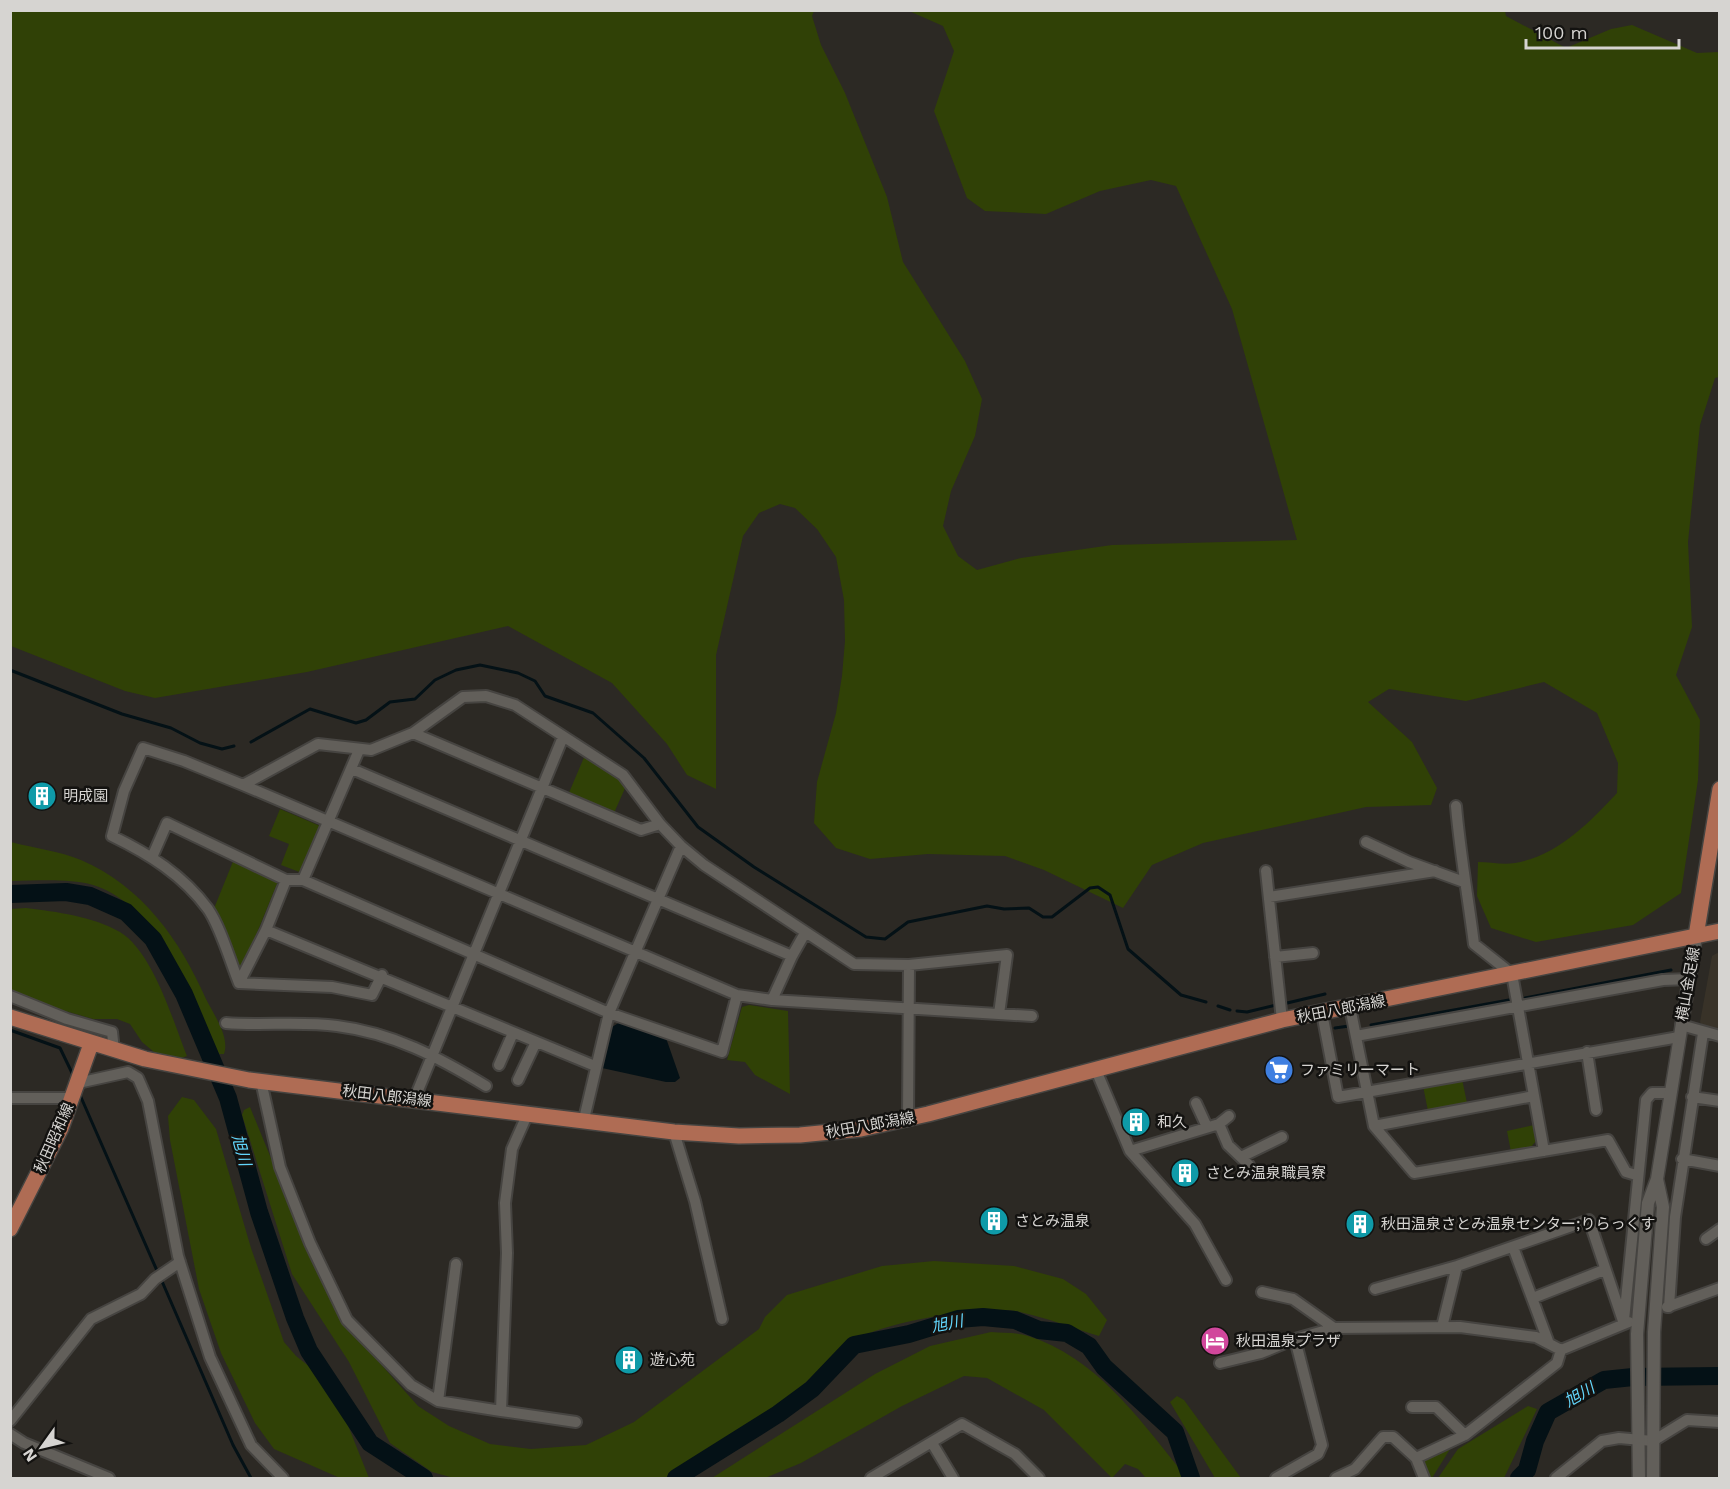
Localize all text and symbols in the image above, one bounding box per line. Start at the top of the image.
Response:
scale bar [1526,12,1679,50]
text: 100 m [1535,22,1588,43]
building icon: 明成園 [26,780,58,812]
place label: 明成園 [63,787,108,805]
street label: 横山金足線 [1673,945,1703,1023]
street label: 秋田八郎潟線 [1295,992,1387,1026]
supermarket icon: ファミリーマート [1263,1054,1295,1086]
place label: ファミリーマート [1300,1061,1420,1079]
street label: 秋田八郎潟線 [341,1082,433,1110]
street label: 秋田昭和線 [31,1100,77,1176]
building icon: 和久 [1120,1106,1152,1138]
street label: 秋田八郎潟線 [824,1108,916,1142]
place label: 和久 [1157,1113,1187,1131]
water label: 旭川 [228,1132,255,1170]
building icon: さとみ温泉職員寮 [1169,1157,1201,1189]
place label: さとみ温泉職員寮 [1206,1164,1326,1182]
building icon: さとみ温泉 [978,1205,1010,1237]
building icon: 秋田温泉さとみ温泉センター;りらっくす [1344,1208,1376,1240]
place label: さとみ温泉 [1015,1212,1090,1230]
place label: 秋田温泉さとみ温泉センター;りらっくす [1381,1215,1655,1233]
water label: 旭川 [930,1311,967,1336]
hotel icon: 秋田温泉プラザ [1199,1325,1231,1357]
place label: 秋田温泉プラザ [1236,1332,1341,1350]
building icon: 遊心苑 [613,1344,645,1376]
place label: 遊心苑 [650,1351,695,1369]
water label: 旭川 [1561,1377,1600,1411]
north arrow [12,1417,72,1477]
text: N [19,1445,41,1465]

